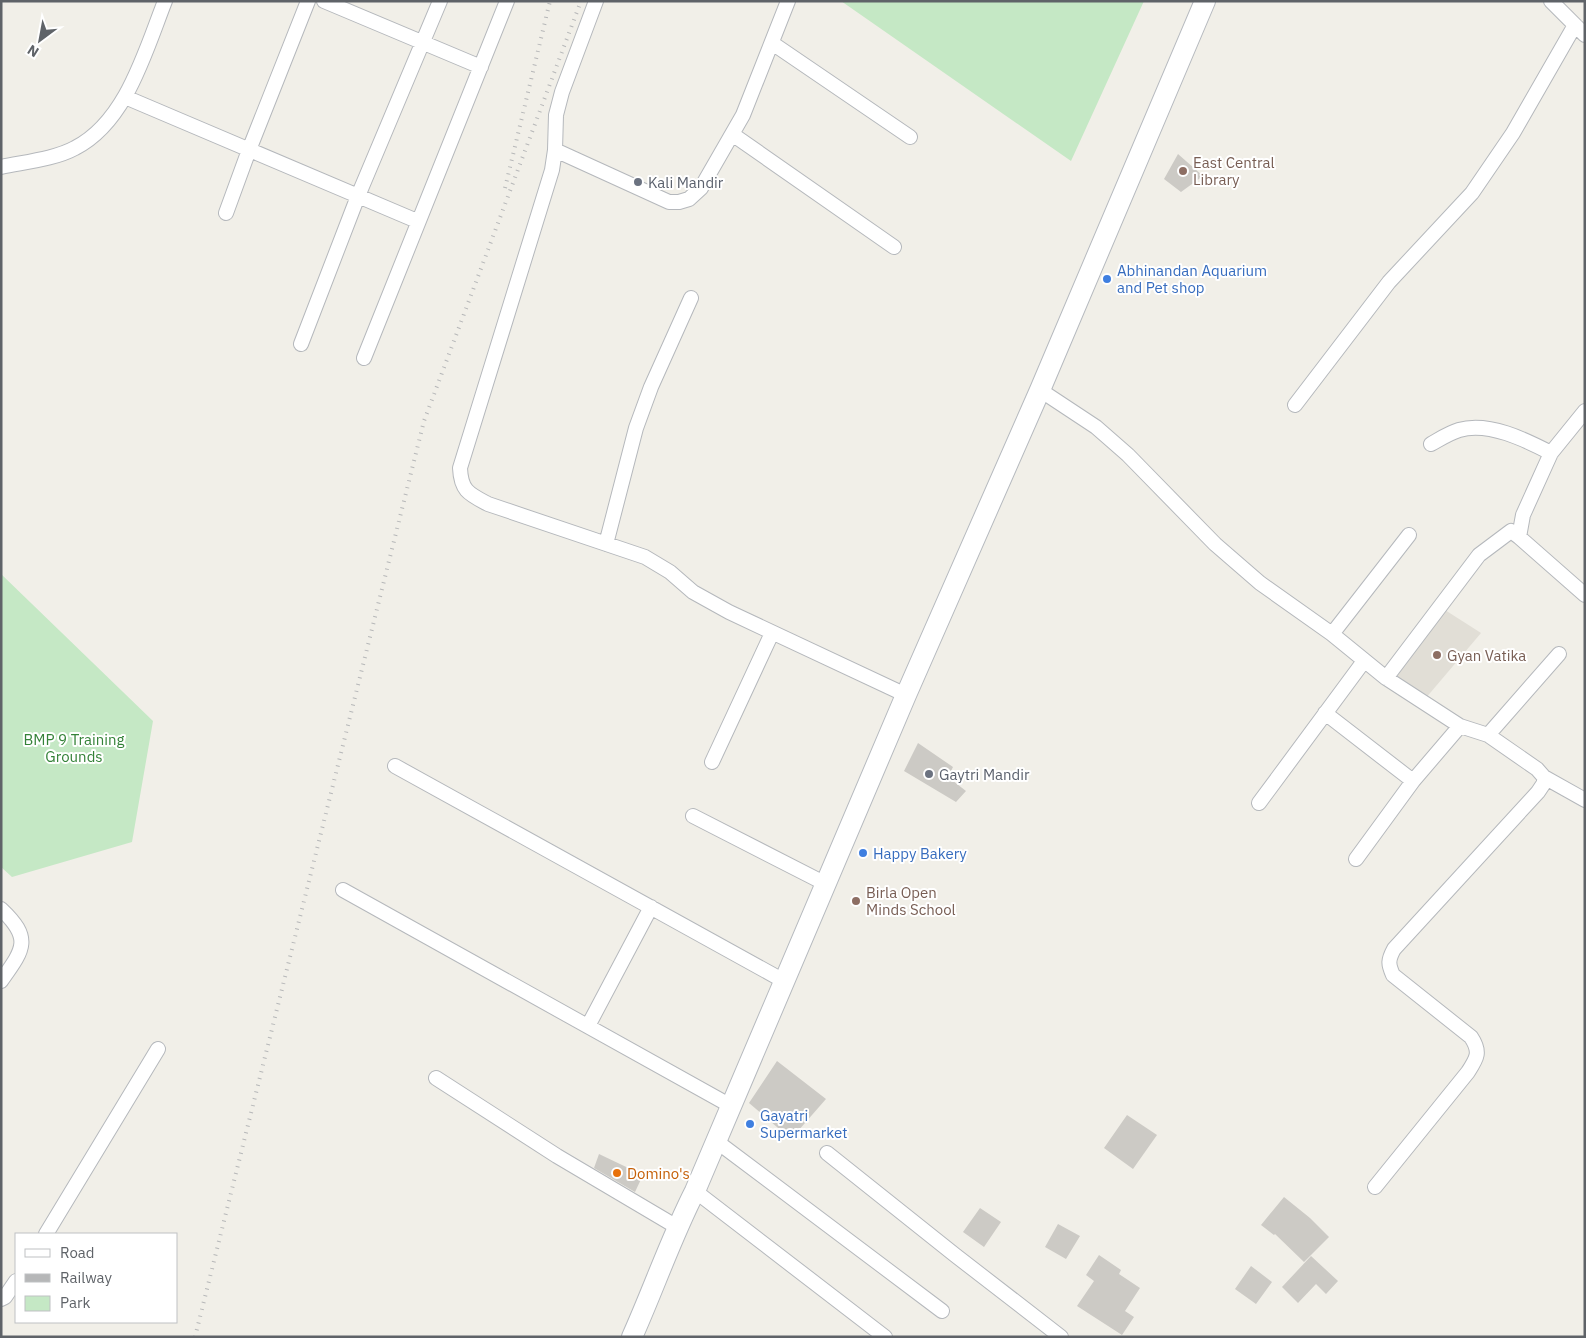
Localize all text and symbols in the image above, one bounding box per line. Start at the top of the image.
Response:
north arrow [15,15,65,65]
text: N [24,41,42,61]
place label: East Central Library [1193,153,1275,189]
marker: East Central Library [1177,165,1189,177]
place label: Kali Mandir [648,173,724,192]
marker: Kali Mandir [632,176,644,188]
place label: Abhinandan Aquarium and Pet shop [1117,261,1267,297]
marker: Abhinandan Aquarium and Pet shop [1101,273,1113,285]
place label: Gyan Vatika [1447,646,1526,665]
marker: Gyan Vatika [1431,649,1443,661]
park label: BMP 9 Training Grounds [24,730,125,766]
place label: Gaytri Mandir [939,765,1030,784]
marker: Gaytri Mandir [923,768,935,780]
place label: Happy Bakery [873,844,967,863]
marker: Happy Bakery [857,847,869,859]
place label: Birla Open Minds School [866,883,956,919]
marker: Birla Open Minds School [850,895,862,907]
place label: Gayatri Supermarket [760,1106,847,1142]
marker: Gayatri Supermarket [744,1118,756,1130]
place label: Domino's [627,1164,690,1183]
marker: Domino's [611,1167,623,1179]
legend [15,1233,178,1323]
text: Road [60,1243,95,1262]
text: Railway [60,1268,113,1287]
text: Park [60,1293,90,1312]

